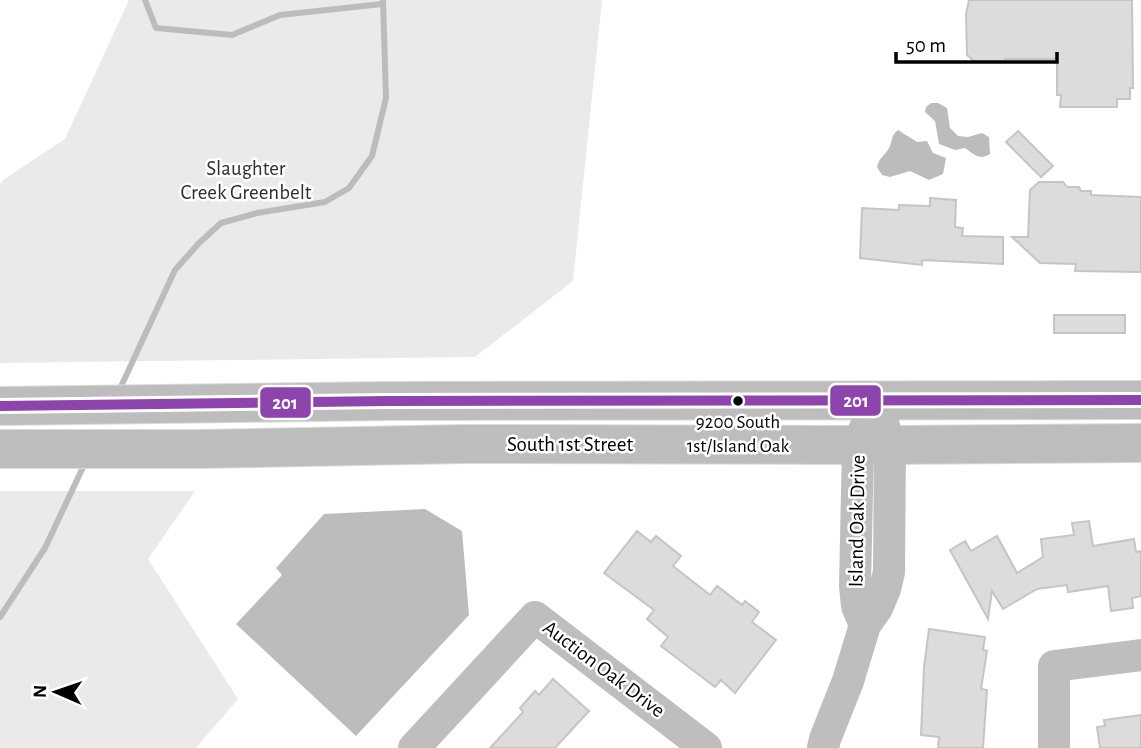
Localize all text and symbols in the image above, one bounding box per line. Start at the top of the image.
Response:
scale bar [896,21,1057,65]
text: 50 m [906,35,946,56]
park label: Slaughter Creek Greenbelt [180,158,312,203]
line badge: 201 [829,384,882,417]
line badge: 201 [259,386,312,419]
text: 201 [843,392,869,411]
text: 201 [272,394,298,413]
marker: 9200 South 1st/Island Oak [731,394,745,408]
place label: 9200 South 1st/Island Oak [687,413,790,456]
street label: South 1st Street [507,434,633,455]
street label: Island Oak Drive [845,455,869,587]
street label: Auction Oak Drive [539,617,669,721]
north arrow [21,657,91,727]
text: N [31,685,50,698]

